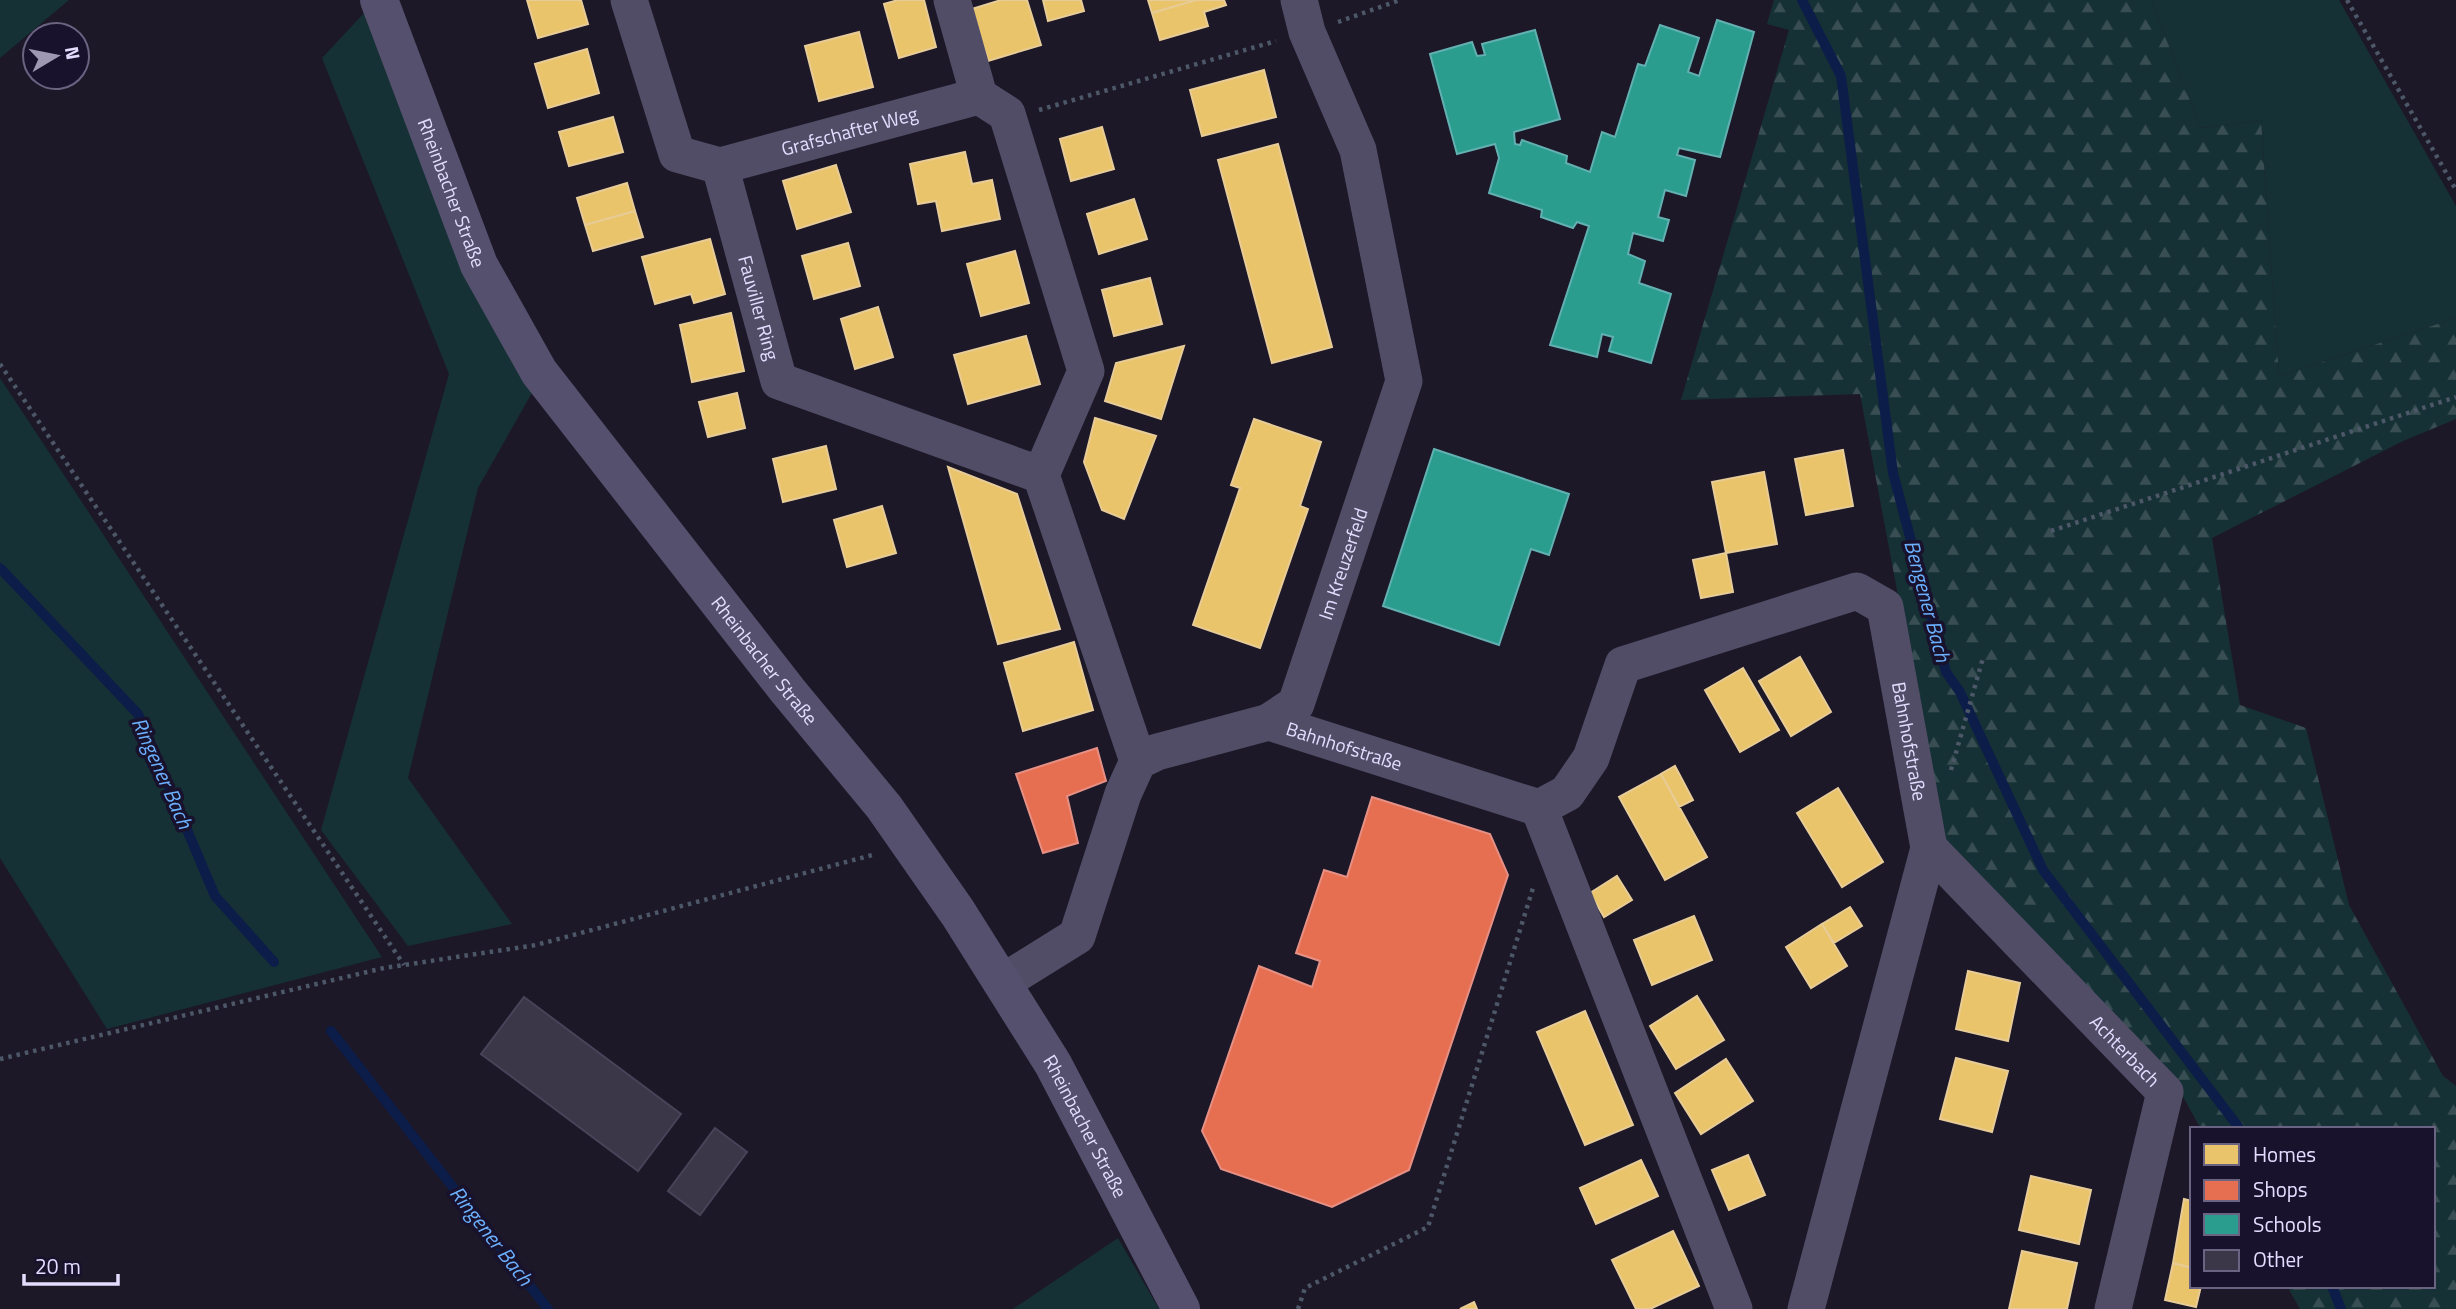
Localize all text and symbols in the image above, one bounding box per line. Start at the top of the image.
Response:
north arrow [21,21,91,91]
text: N [58,44,89,62]
street label: Grafschafter Weg [778,98,921,163]
street label: Rheinbacher Straße [411,114,494,271]
street label: Fauviller Ring [731,252,788,363]
street label: Im Kreuzerfeld [1310,504,1375,623]
water label: Bengener Bach [1896,536,1960,666]
street label: Rheinbacher Straße [705,589,825,731]
street label: Bahnhofstraße [1885,679,1935,803]
water label: Ringener Bach [124,712,202,834]
street label: Bahnhofstraße [1283,713,1406,778]
street label: Achterbach [2084,1008,2167,1093]
street label: Rheinbacher Straße [1037,1049,1135,1203]
legend [2190,1127,2435,1288]
text: Homes [2253,1138,2316,1170]
text: Shops [2253,1173,2308,1205]
water label: Ringener Bach [442,1179,541,1293]
text: Schools [2253,1208,2322,1240]
scale bar [24,1242,119,1286]
text: Other [2253,1243,2303,1275]
text: 20 m [35,1250,81,1282]

